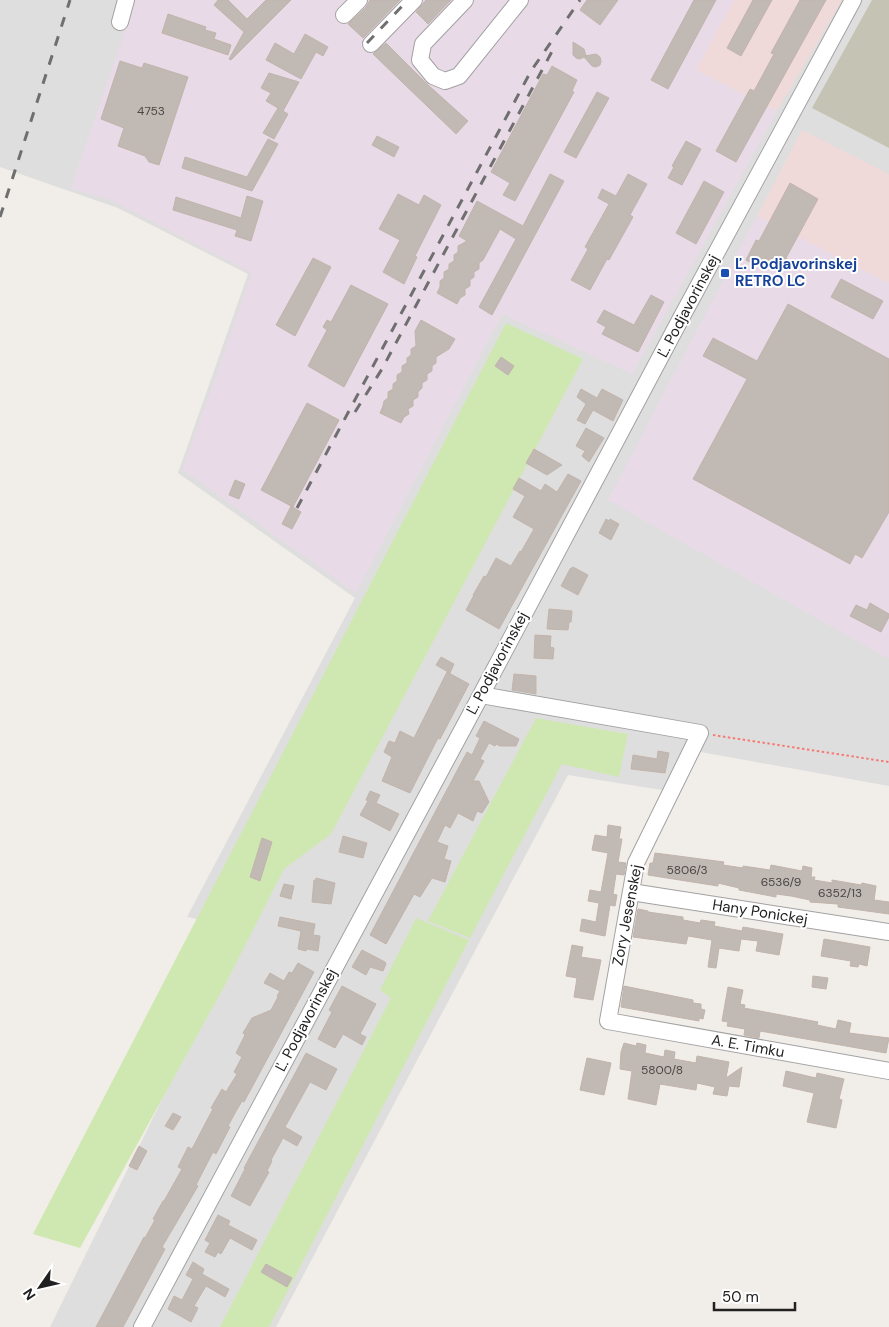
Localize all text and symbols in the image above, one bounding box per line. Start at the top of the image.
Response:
house number: 4753 [137,103,165,119]
street label: Ľ. Podjavorinskej [652,251,724,361]
place label: Ľ. Podjavorinskej RETRO LC [735,254,857,291]
marker: Ľ. Podjavorinskej RETRO LC [719,267,731,279]
street label: Ľ. Podjavorinskej [461,608,533,718]
house number: 5806/3 [666,862,708,878]
street label: Zory Jesenskej [607,863,647,967]
house number: 6536/9 [761,874,801,890]
house number: 6352/13 [818,885,862,901]
street label: Hany Ponickej [711,895,809,929]
street label: Ľ. Podjavorinskej [270,965,342,1075]
street label: A. E. Timku [710,1030,786,1062]
house number: 5800/8 [641,1062,683,1078]
north arrow [15,1262,65,1312]
scale bar [714,1280,795,1312]
text: N [19,1285,40,1304]
text: 50 m [722,1287,759,1307]

